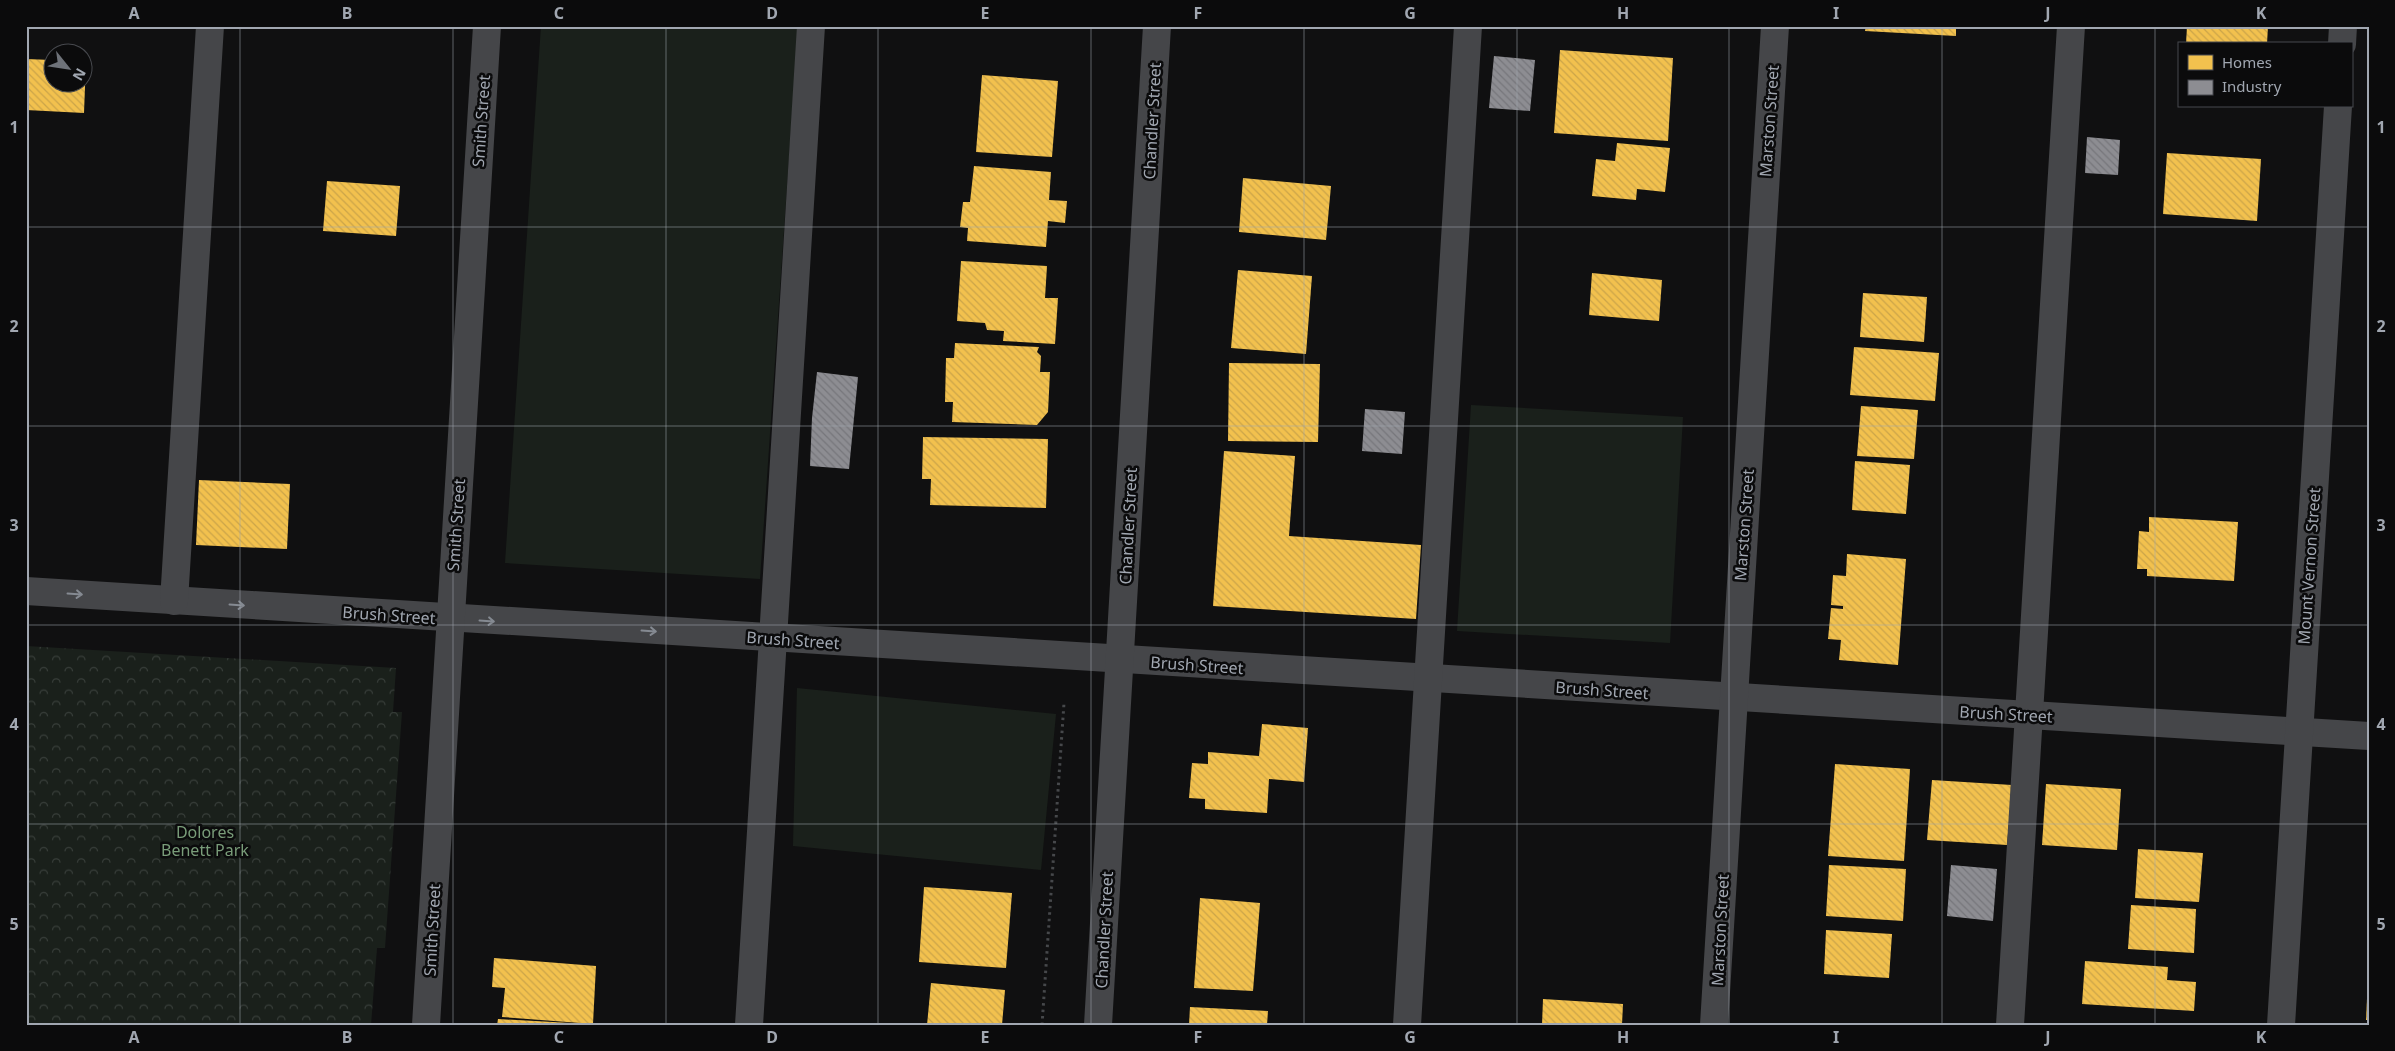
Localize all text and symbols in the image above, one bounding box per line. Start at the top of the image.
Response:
text: A [128,2,140,24]
text: B [342,2,352,24]
text: C [554,2,564,24]
text: D [766,2,778,24]
text: E [981,2,990,24]
text: F [1194,2,1202,24]
text: G [1404,2,1416,24]
text: H [1617,2,1629,24]
text: I [1833,2,1839,24]
text: J [2043,2,2051,24]
text: K [2256,2,2267,24]
north arrow [42,42,92,92]
legend [2178,42,2352,108]
text: Homes [2222,52,2272,72]
street label: Chandler Street [1138,62,1166,180]
street label: Marston Street [1754,64,1784,178]
text: N [69,65,91,84]
street label: Smith Street [467,74,495,168]
text: Industry [2222,76,2282,96]
text: 1 [9,116,19,138]
text: 1 [2376,116,2386,138]
text: 2 [9,315,19,337]
text: 2 [2376,315,2386,337]
street label: Chandler Street [1114,467,1142,585]
street label: Marston Street [1729,468,1759,582]
street label: Smith Street [442,478,470,572]
street label: Mount Vernon Street [2293,487,2325,645]
text: 3 [9,514,19,536]
text: 3 [2376,514,2386,536]
one-way arrow [67,590,83,599]
one-way arrow [229,600,245,609]
street label: Brush Street [342,601,437,629]
one-way arrow [478,616,494,625]
one-way arrow [640,626,656,635]
street label: Brush Street [746,626,841,654]
street label: Brush Street [1150,651,1245,679]
street label: Brush Street [1555,676,1650,704]
street label: Brush Street [1959,701,2053,727]
text: 4 [9,713,19,735]
text: 4 [2376,713,2386,735]
park label: Dolores Benett Park [161,821,249,861]
street label: Chandler Street [1090,871,1118,989]
street label: Marston Street [1706,873,1734,986]
street label: Smith Street [419,883,445,977]
text: 5 [9,913,19,935]
text: 5 [2376,913,2386,935]
text: A [128,1026,140,1048]
text: B [342,1026,352,1048]
text: C [554,1026,564,1048]
text: D [766,1026,778,1048]
text: E [981,1026,990,1048]
text: F [1194,1026,1202,1048]
text: G [1404,1026,1416,1048]
text: H [1617,1026,1629,1048]
text: I [1833,1026,1839,1048]
text: J [2043,1026,2051,1048]
text: K [2256,1026,2267,1048]

